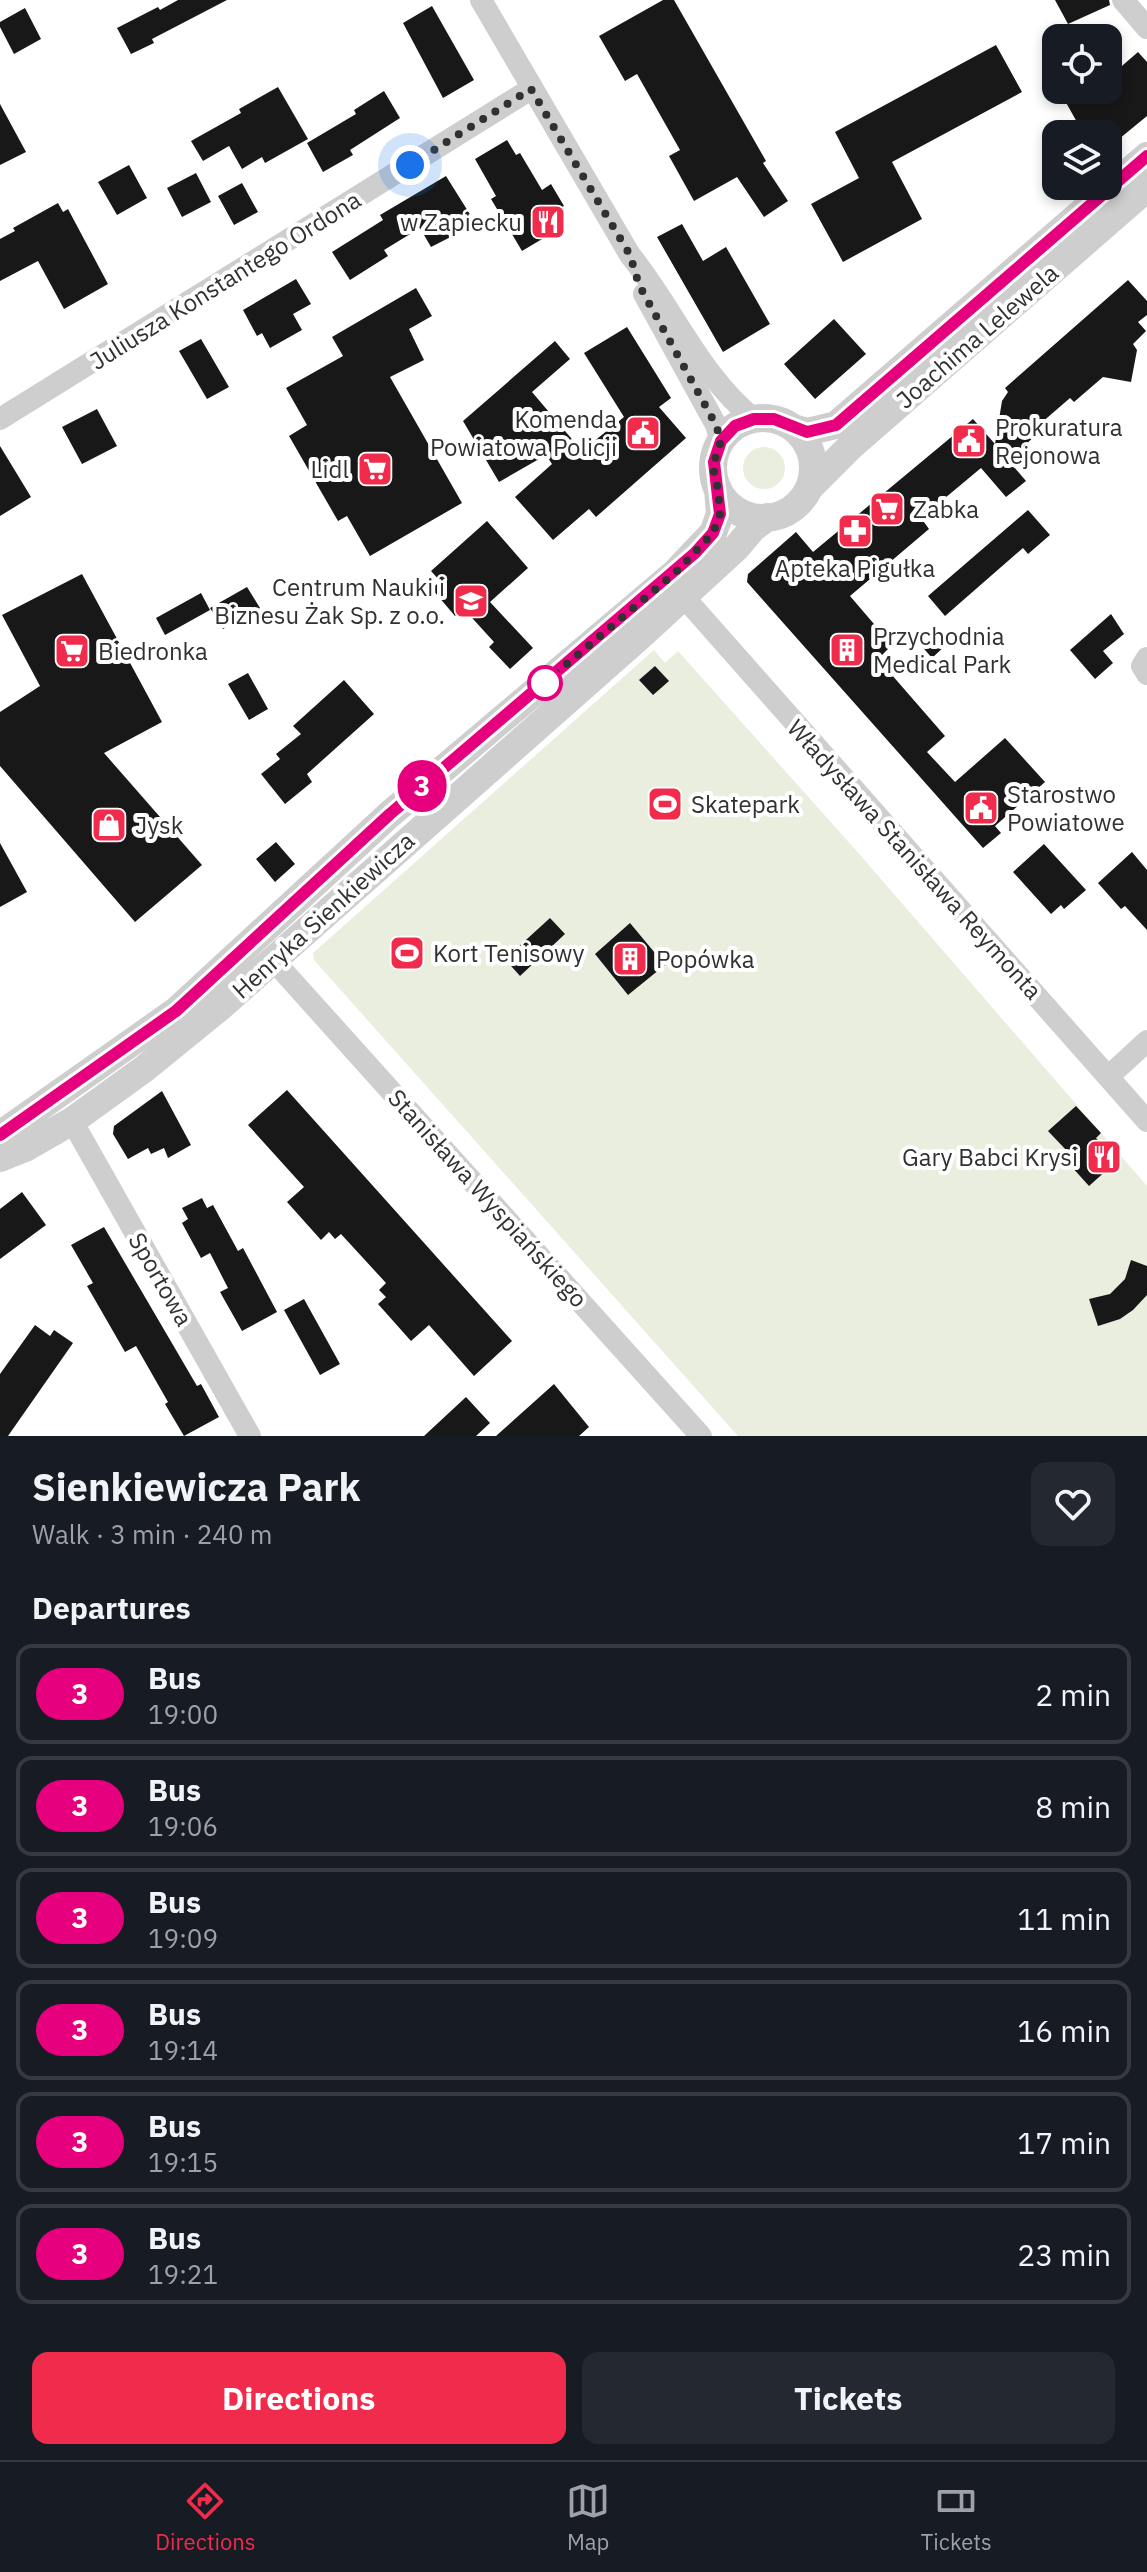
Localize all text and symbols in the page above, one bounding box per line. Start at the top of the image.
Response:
map controls [1042,24,1122,200]
button: locate [1042,24,1122,104]
button: layers [1042,120,1122,200]
your location [390,145,430,185]
street label: Juliusza Konstantego Ordona [83,183,367,377]
restaurant icon: w Zapiecku [529,203,567,241]
place label: w Zapiecku [400,206,522,238]
street label: Joachima Lelewela [889,257,1065,415]
place label: Komenda Powiatowa Policji [430,403,617,463]
place label: Prokuratura Rejonowa [995,411,1123,471]
public building icon: Komenda Powiatowa Policji [624,414,662,452]
public building icon: Prokuratura Rejonowa [950,422,988,460]
supermarket icon: Lidl [356,450,394,488]
place label: Lidl [311,453,349,485]
supermarket icon: Zabka [868,490,906,528]
place label: Zabka [913,493,979,525]
pharmacy icon: Apteka Pigułka [836,512,874,550]
place label: Apteka Pigułka [775,552,935,584]
place label: Centrum Nauki i Biznesu Żak Sp. z o.o. [214,571,445,631]
school or university icon: Centrum Nauki i Biznesu Żak Sp. z o.o. [452,582,490,620]
place label: Przychodnia Medical Park [873,620,1012,680]
building icon: Przychodnia Medical Park [828,631,866,669]
supermarket icon: Biedronka [53,632,91,670]
place label: Biedronka [98,635,208,667]
unlabelled marker [528,666,562,700]
street label: Władysława Stanisława Reymonta [781,712,1050,1006]
line badge: 3 [396,760,448,812]
text: 3 [414,767,430,804]
place label: Starostwo Powiatowe [1007,778,1125,838]
sports icon: Skatepark [646,785,684,823]
place label: Skatepark [691,788,800,820]
public building icon: Starostwo Powiatowe [962,789,1000,827]
shop icon: Jysk [90,806,128,844]
place label: Jysk [135,809,184,841]
street label: Henryka Sienkiewicza [225,824,421,1005]
sports icon: Kort Tenisowy [388,934,426,972]
place label: Kort Tenisowy [433,937,584,969]
building icon: Popówka [611,940,649,978]
place label: Popówka [656,943,755,975]
street label: Stanisława Wyspiańskiego [381,1082,595,1314]
restaurant icon: Gary Babci Krysi [1085,1138,1123,1176]
place label: Gary Babci Krysi [902,1141,1078,1173]
street label: Sportowa [121,1226,201,1332]
text: Sienkiewicza Park [32,1462,361,1511]
button: heart [1031,1462,1115,1546]
text: Walk · 3 min · 240 m [32,1517,272,1551]
text: Departures [32,1588,191,1627]
text: Bus [148,1658,201,1697]
text: 3 [72,1675,88,1712]
text: 2 min [1035,1675,1111,1714]
text: 19:00 [148,1697,218,1731]
text: Bus [148,1770,201,1809]
text: 3 [72,1787,88,1824]
text: 8 min [1035,1787,1111,1826]
text: 19:06 [148,1809,218,1843]
text: Bus [148,1882,201,1921]
text: 3 [72,1899,88,1936]
text: 11 min [1017,1899,1111,1938]
text: 19:09 [148,1921,218,1955]
text: Bus [148,1994,201,2033]
text: 3 [72,2011,88,2048]
text: 16 min [1017,2011,1111,2050]
text: 19:14 [148,2033,218,2067]
text: Bus [148,2106,201,2145]
text: 3 [72,2123,88,2160]
text: 17 min [1017,2123,1111,2162]
text: 19:15 [148,2145,218,2179]
text: Bus [148,2218,201,2257]
text: 3 [72,2235,88,2272]
text: 23 min [1017,2235,1111,2274]
text: 19:21 [148,2257,218,2291]
button: Directions [32,2352,566,2444]
button: Tickets [582,2352,1115,2444]
tab: Directions [155,2479,255,2556]
tab: Map [566,2479,610,2556]
tab: Tickets [921,2479,992,2556]

